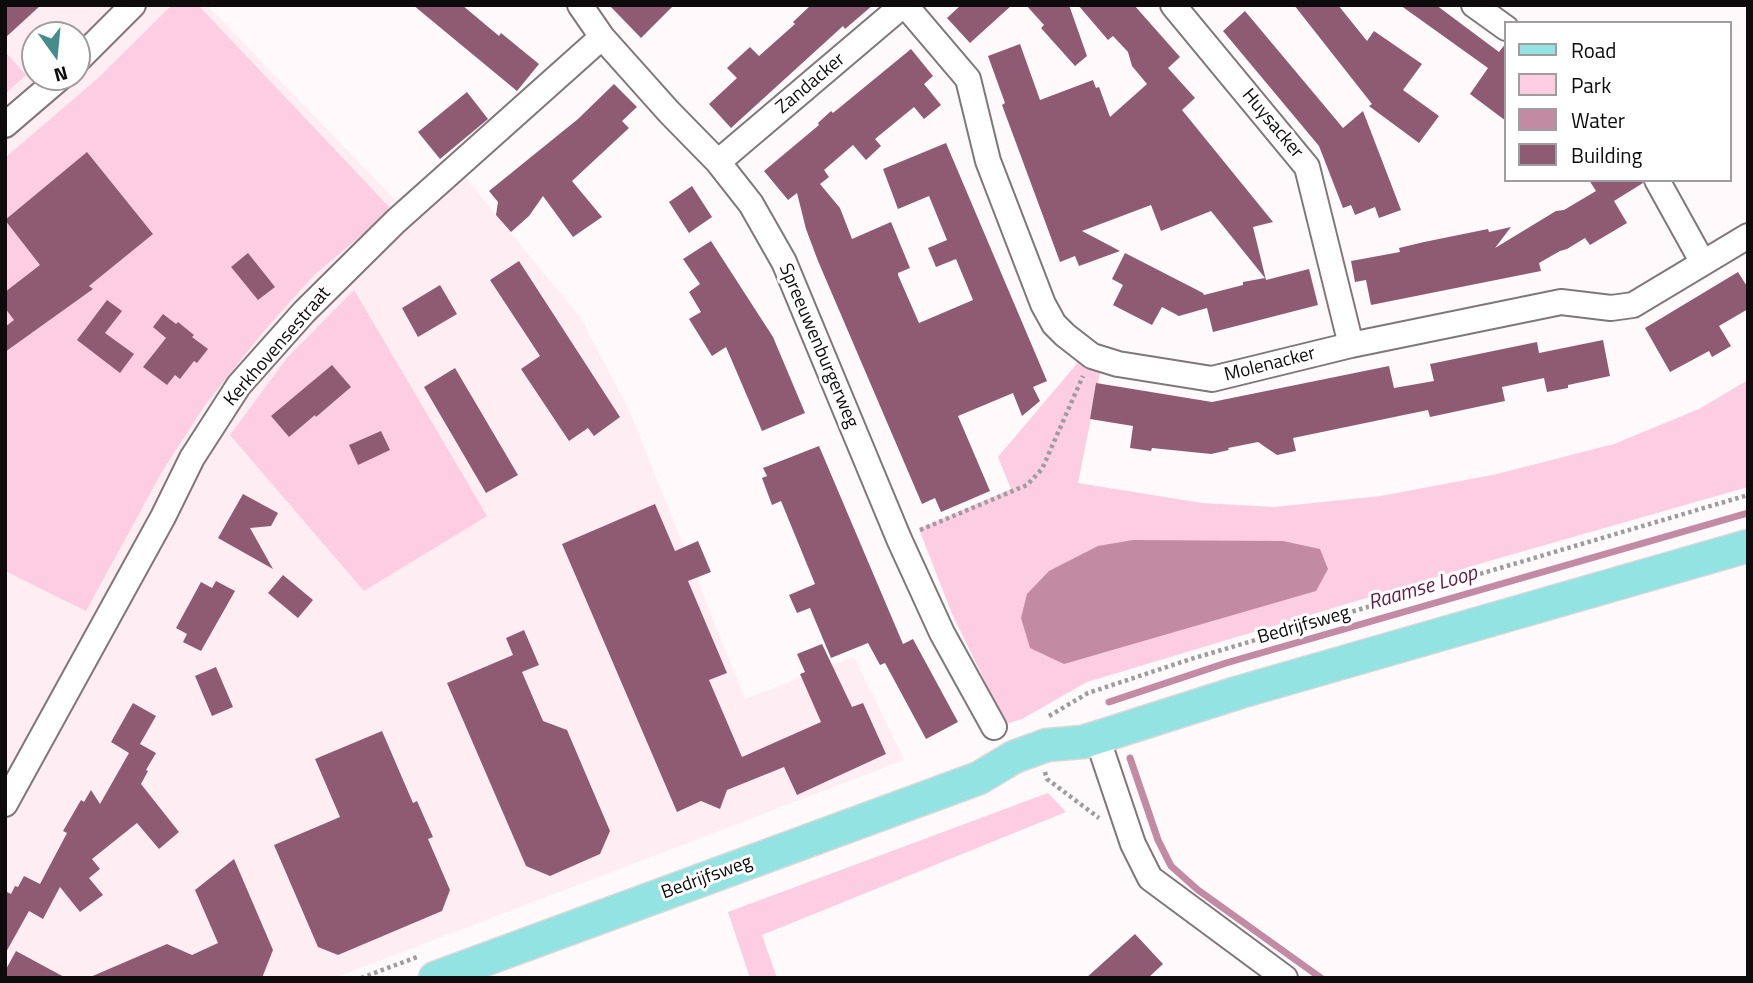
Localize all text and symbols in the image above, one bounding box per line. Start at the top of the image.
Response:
north arrow [21,21,91,91]
legend [1504,21,1732,182]
text: Road [1571,34,1616,66]
street label: Zandacker [772,49,850,119]
text: N [51,59,71,91]
text: Park [1571,69,1611,101]
street label: Huysacker [1236,85,1308,163]
text: Water [1571,104,1625,136]
text: Building [1571,139,1642,171]
street label: Spreeuwenburgerweg [773,260,863,432]
street label: Kerkhovensestraat [220,283,336,411]
street label: Molenacker [1222,343,1318,387]
water label: Raamse Loop [1366,561,1480,617]
street label: Bedrijfsweg [1255,602,1353,650]
street label: Bedrijfsweg [658,851,756,905]

